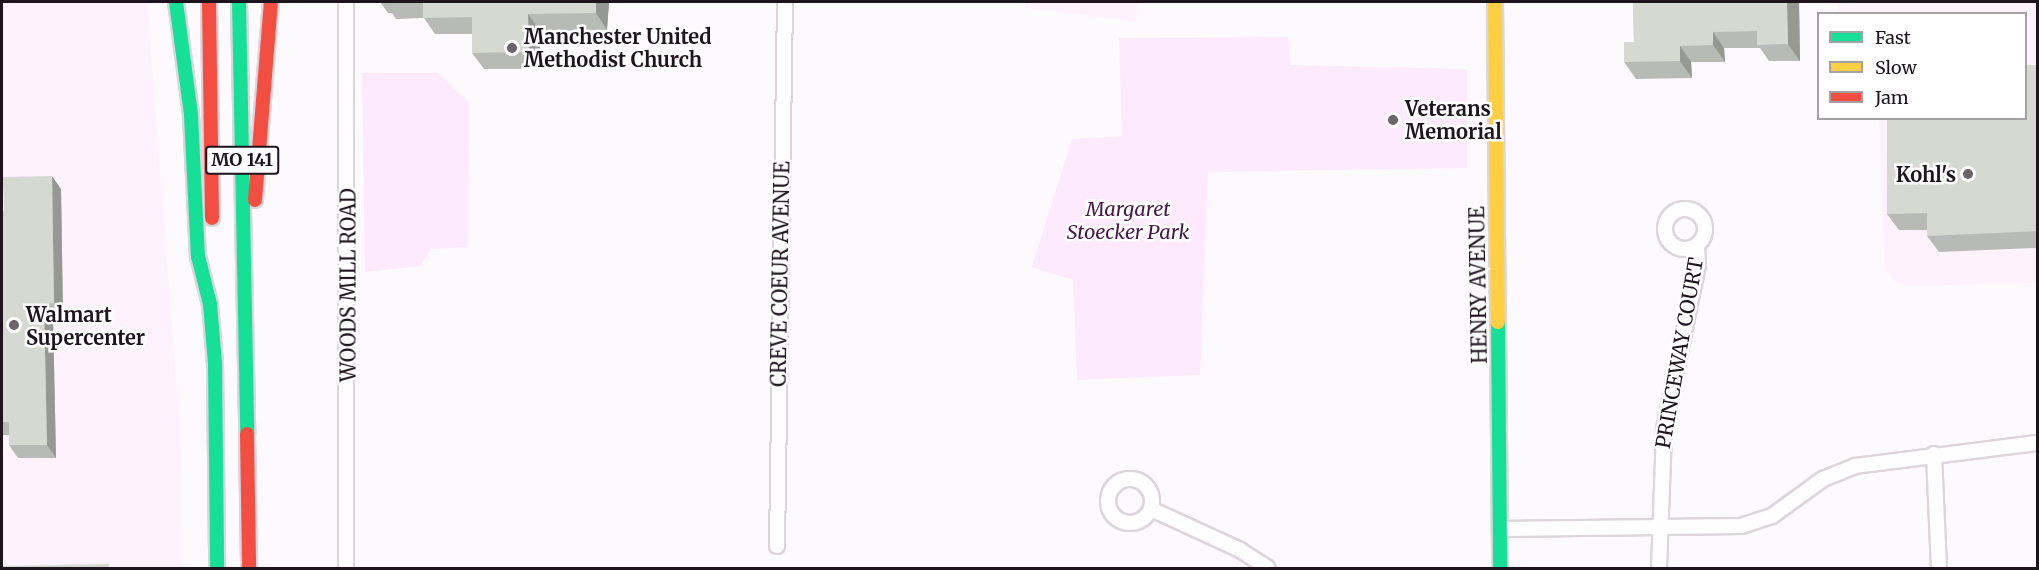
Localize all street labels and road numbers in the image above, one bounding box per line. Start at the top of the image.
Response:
road number: MO 141 [204,145,280,175]
street label: CREVE COEUR AVENUE [766,161,794,387]
street label: WOODS MILL ROAD [336,188,360,382]
street label: HENRY AVENUE [1465,206,1491,364]
street label: PRINCEWAY COURT [1650,256,1708,450]

